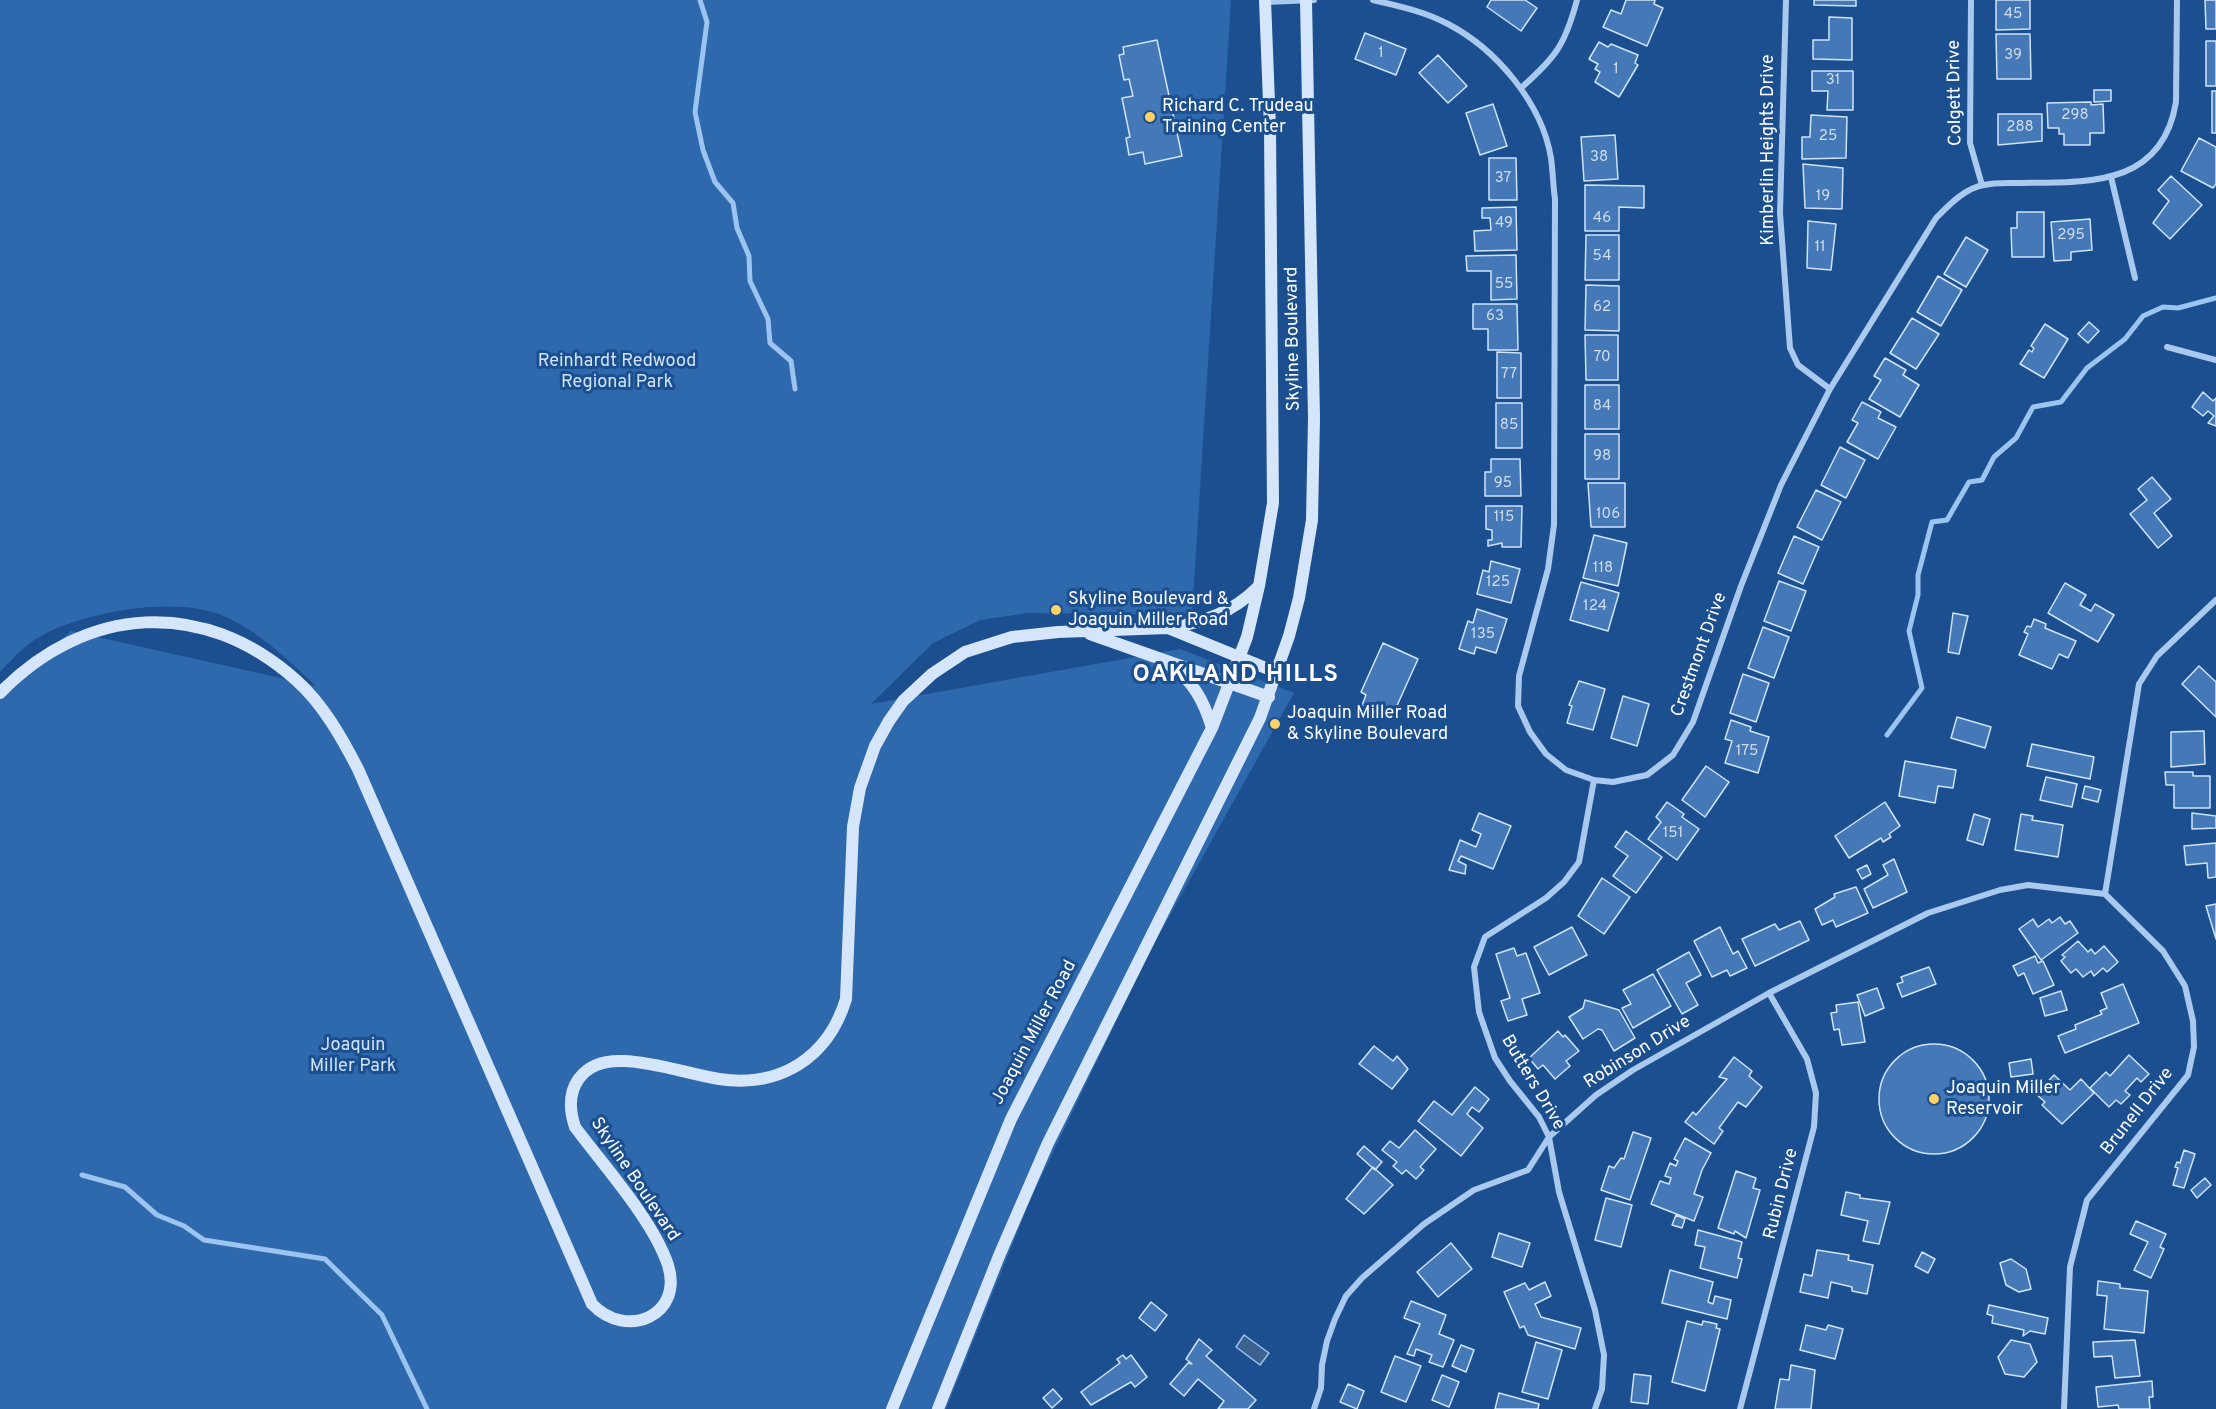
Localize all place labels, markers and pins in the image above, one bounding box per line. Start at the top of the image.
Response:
place label: Richard C. Trudeau Training Center [1162,96,1314,138]
marker: Richard C. Trudeau Training Center [1143,110,1157,124]
place label: Skyline Boulevard & Joaquin Miller Road [1068,589,1229,632]
marker: Skyline Boulevard & Joaquin Miller Road [1049,603,1063,617]
place label: Joaquin Miller Road & Skyline Boulevard [1287,703,1448,746]
marker: Joaquin Miller Road & Skyline Boulevard [1268,717,1282,731]
place label: Joaquin Miller Reservoir [1946,1078,2060,1120]
marker: Joaquin Miller Reservoir [1927,1092,1941,1106]

